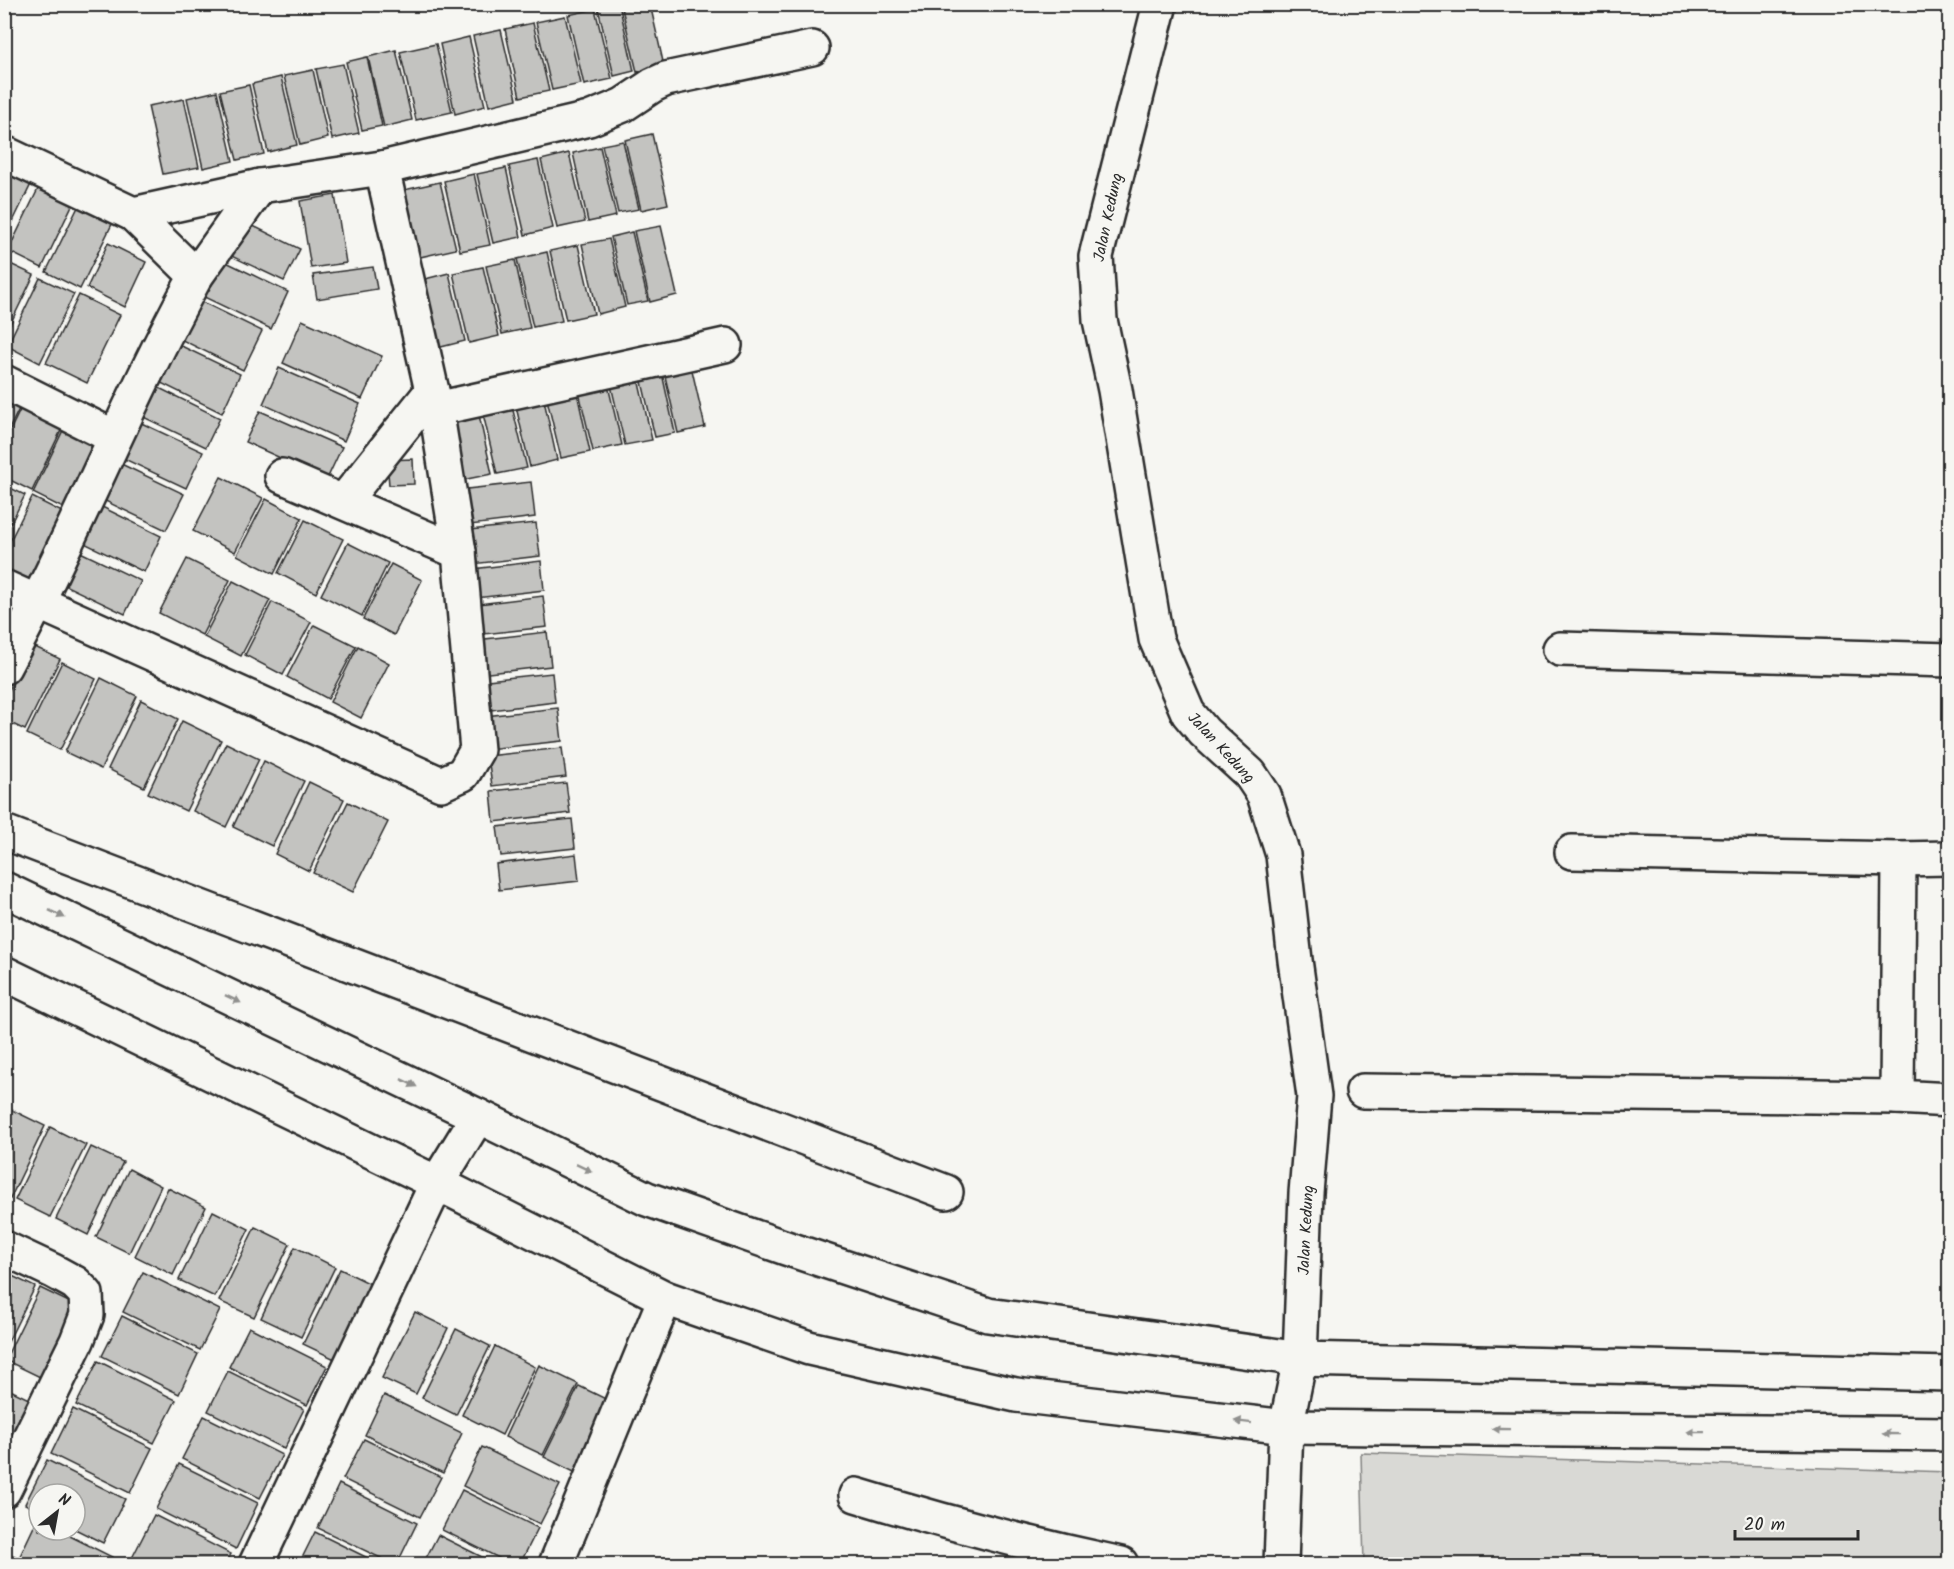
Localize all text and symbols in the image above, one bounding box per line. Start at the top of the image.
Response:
street label: Jalan Kedung [1087,171,1130,264]
street label: Jalan Kedung [1181,707,1261,789]
one-way arrow [49,910,66,919]
one-way arrow [225,994,242,1003]
one-way arrow [400,1077,418,1087]
one-way arrow [576,1164,593,1173]
street label: Jalan Kedung [1292,1185,1321,1276]
one-way arrow [1234,1417,1253,1427]
one-way arrow [1492,1424,1511,1434]
one-way arrow [1687,1427,1706,1436]
one-way arrow [1882,1429,1901,1439]
north arrow [27,1482,87,1542]
text: N [53,1487,75,1514]
scale bar [1735,1503,1858,1541]
text: 20 m [1744,1511,1785,1540]

